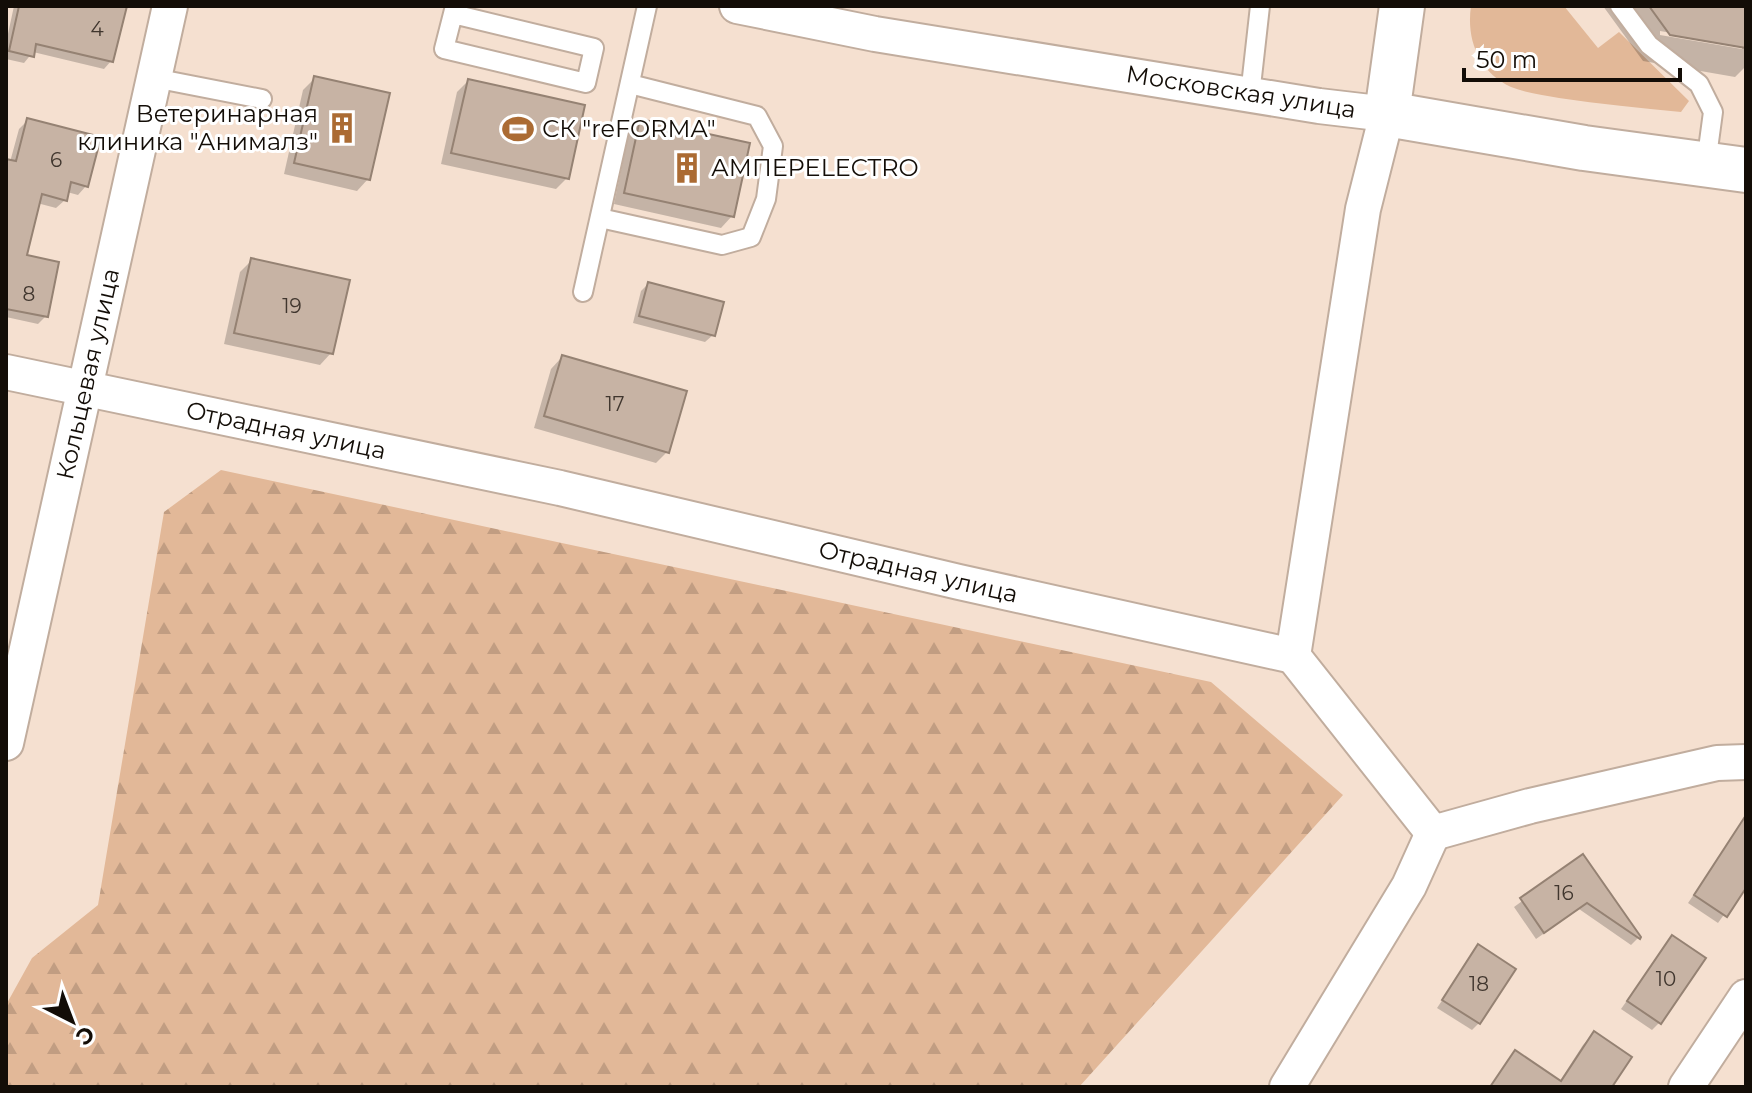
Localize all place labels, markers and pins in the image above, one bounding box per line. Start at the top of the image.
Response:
place label: Ветеринарная клиника "Анималз" [77,99,318,156]
building icon: Ветеринарная клиника "Анималз" [325,111,359,145]
sports icon: СК "reFORMA" [501,112,535,146]
place label: СК "reFORMA" [542,114,716,143]
building icon: АМПЕРELECTRO [670,151,704,185]
place label: АМПЕРELECTRO [711,153,919,182]

